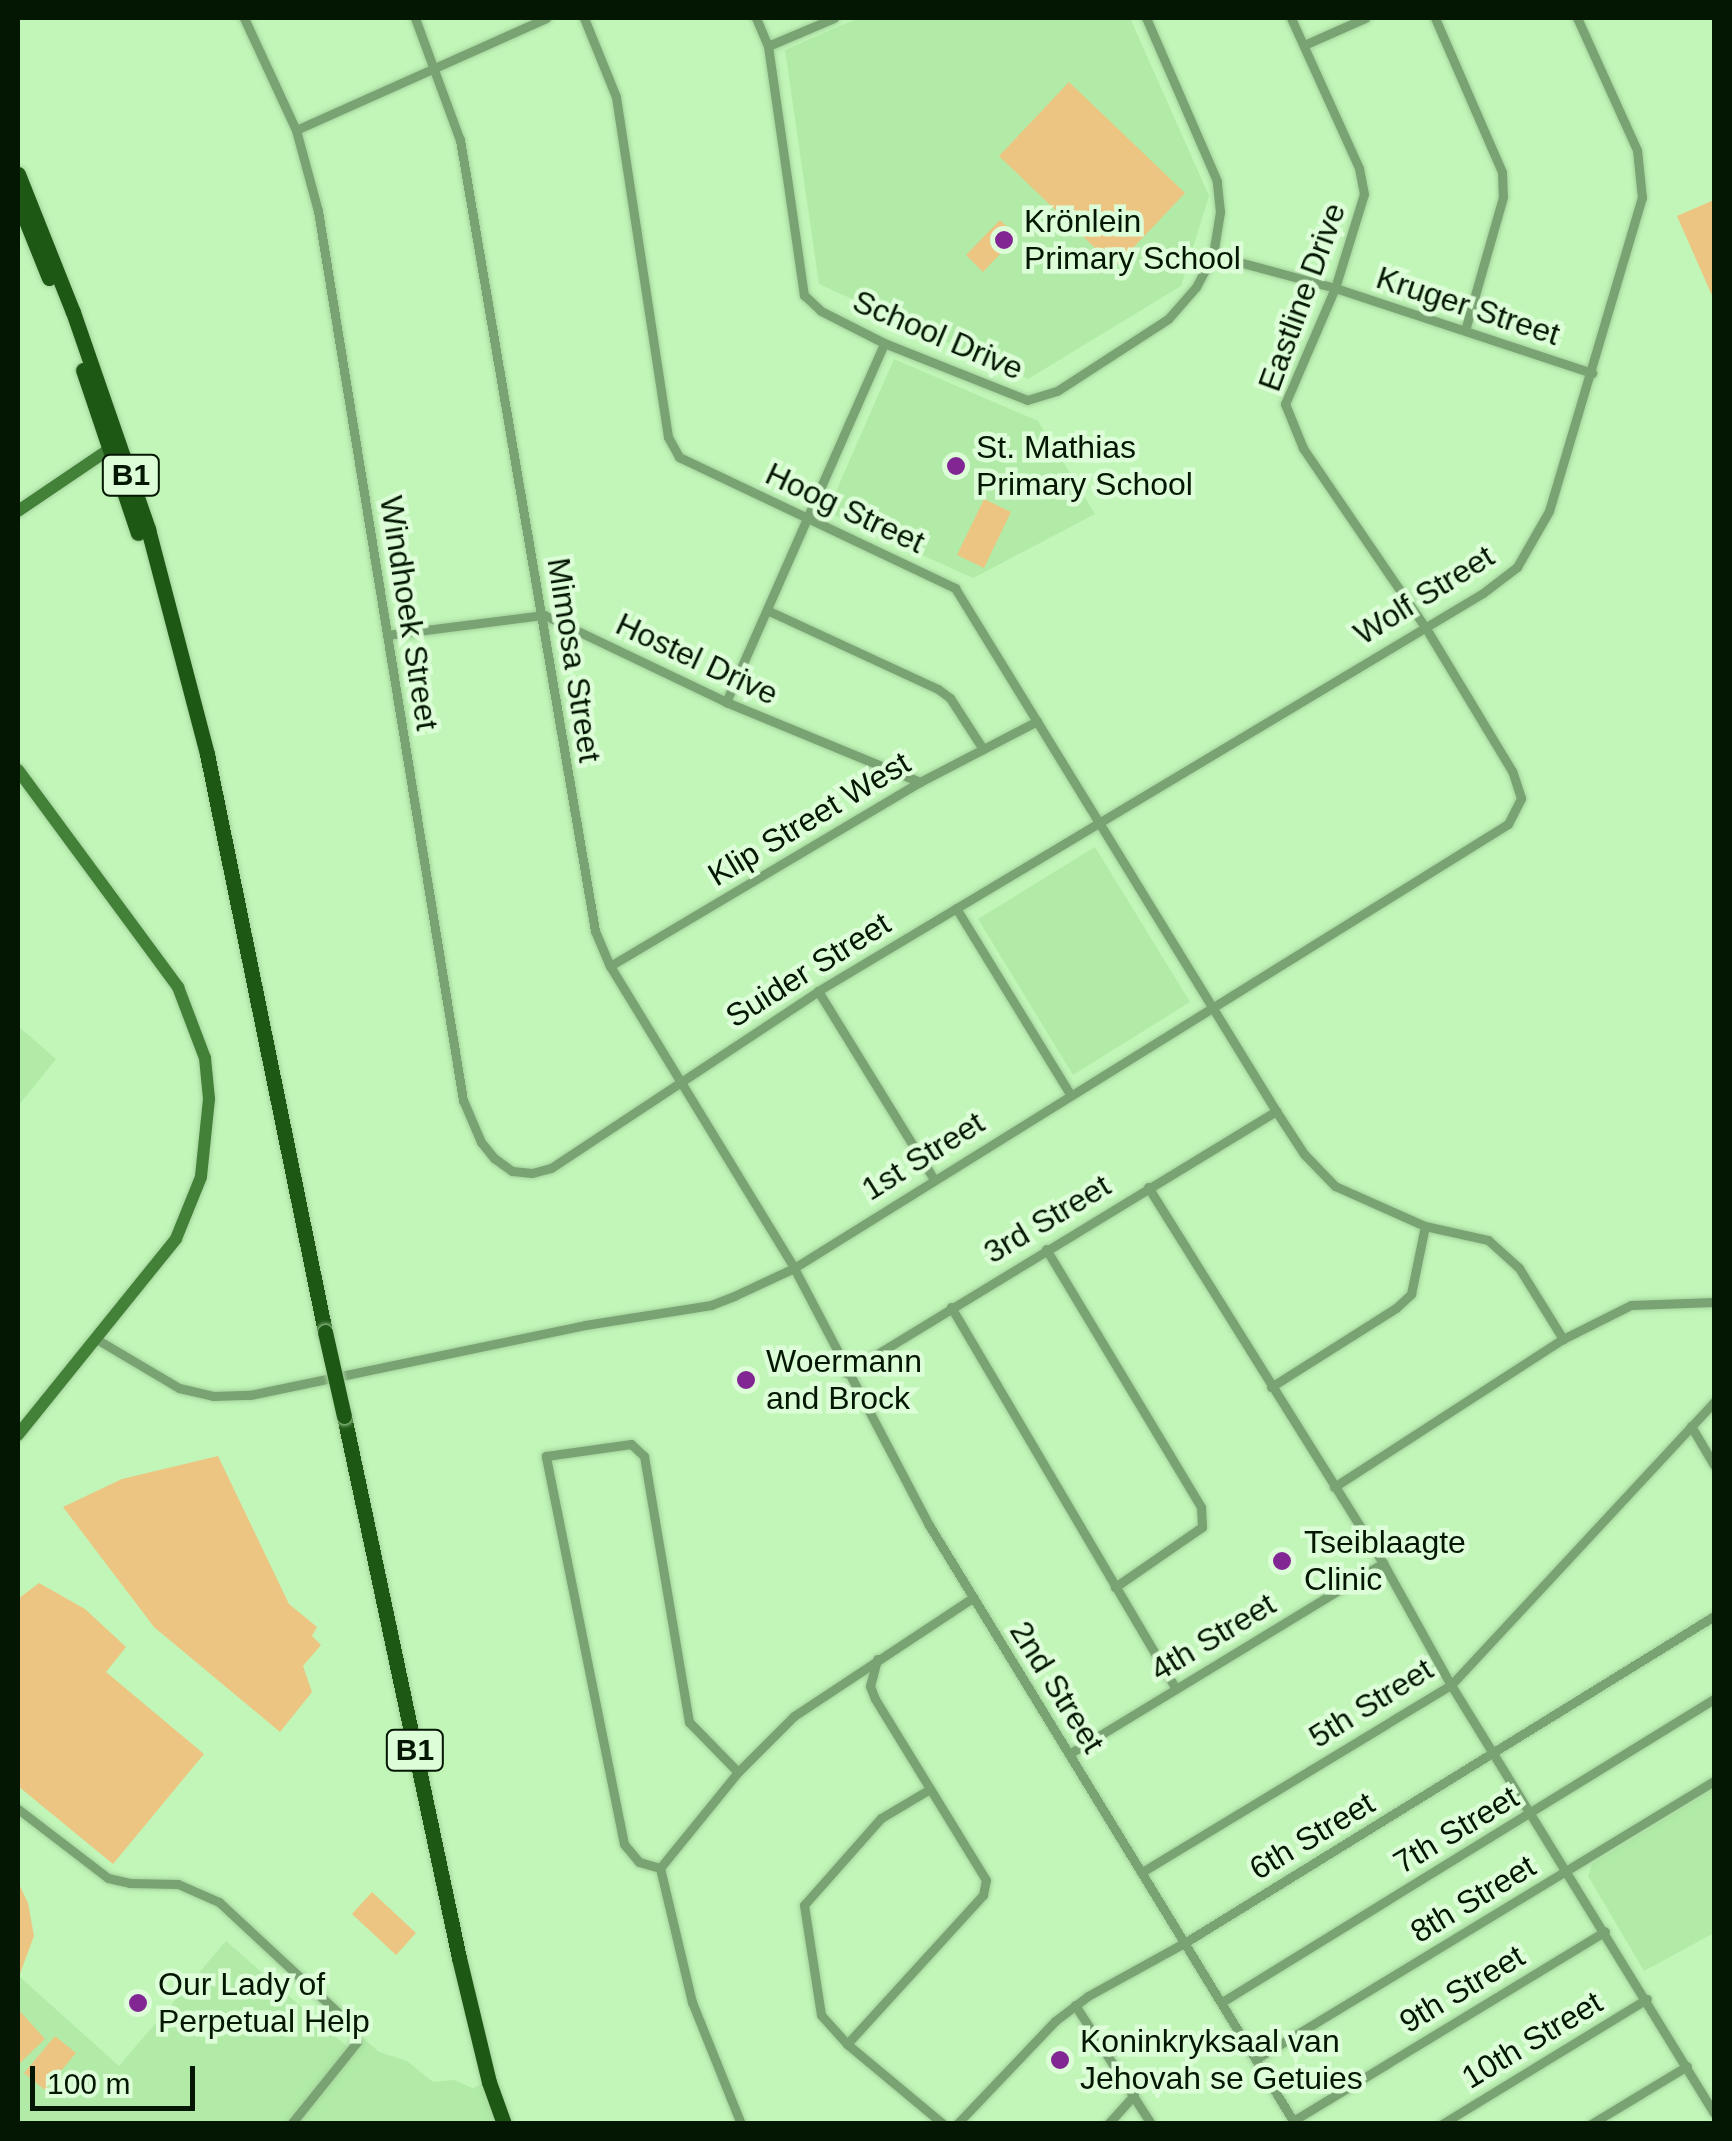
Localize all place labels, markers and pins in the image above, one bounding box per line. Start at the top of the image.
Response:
place label: Krönlein Primary School [1024,203,1241,278]
marker: Krönlein Primary School [993,229,1015,251]
place label: St. Mathias Primary School [976,429,1193,504]
marker: St. Mathias Primary School [945,455,967,477]
place label: Woermann and Brock [766,1343,922,1418]
marker: Woermann and Brock [735,1369,757,1391]
place label: Tseiblaagte Clinic [1304,1524,1466,1599]
marker: Tseiblaagte Clinic [1269,1548,1295,1574]
place label: Our Lady of Perpetual Help [158,1966,370,2041]
marker: Our Lady of Perpetual Help [127,1992,149,2014]
place label: Koninkryksaal van Jehovah se Getuies [1080,2023,1363,2098]
marker: Koninkryksaal van Jehovah se Getuies [1049,2049,1071,2071]

